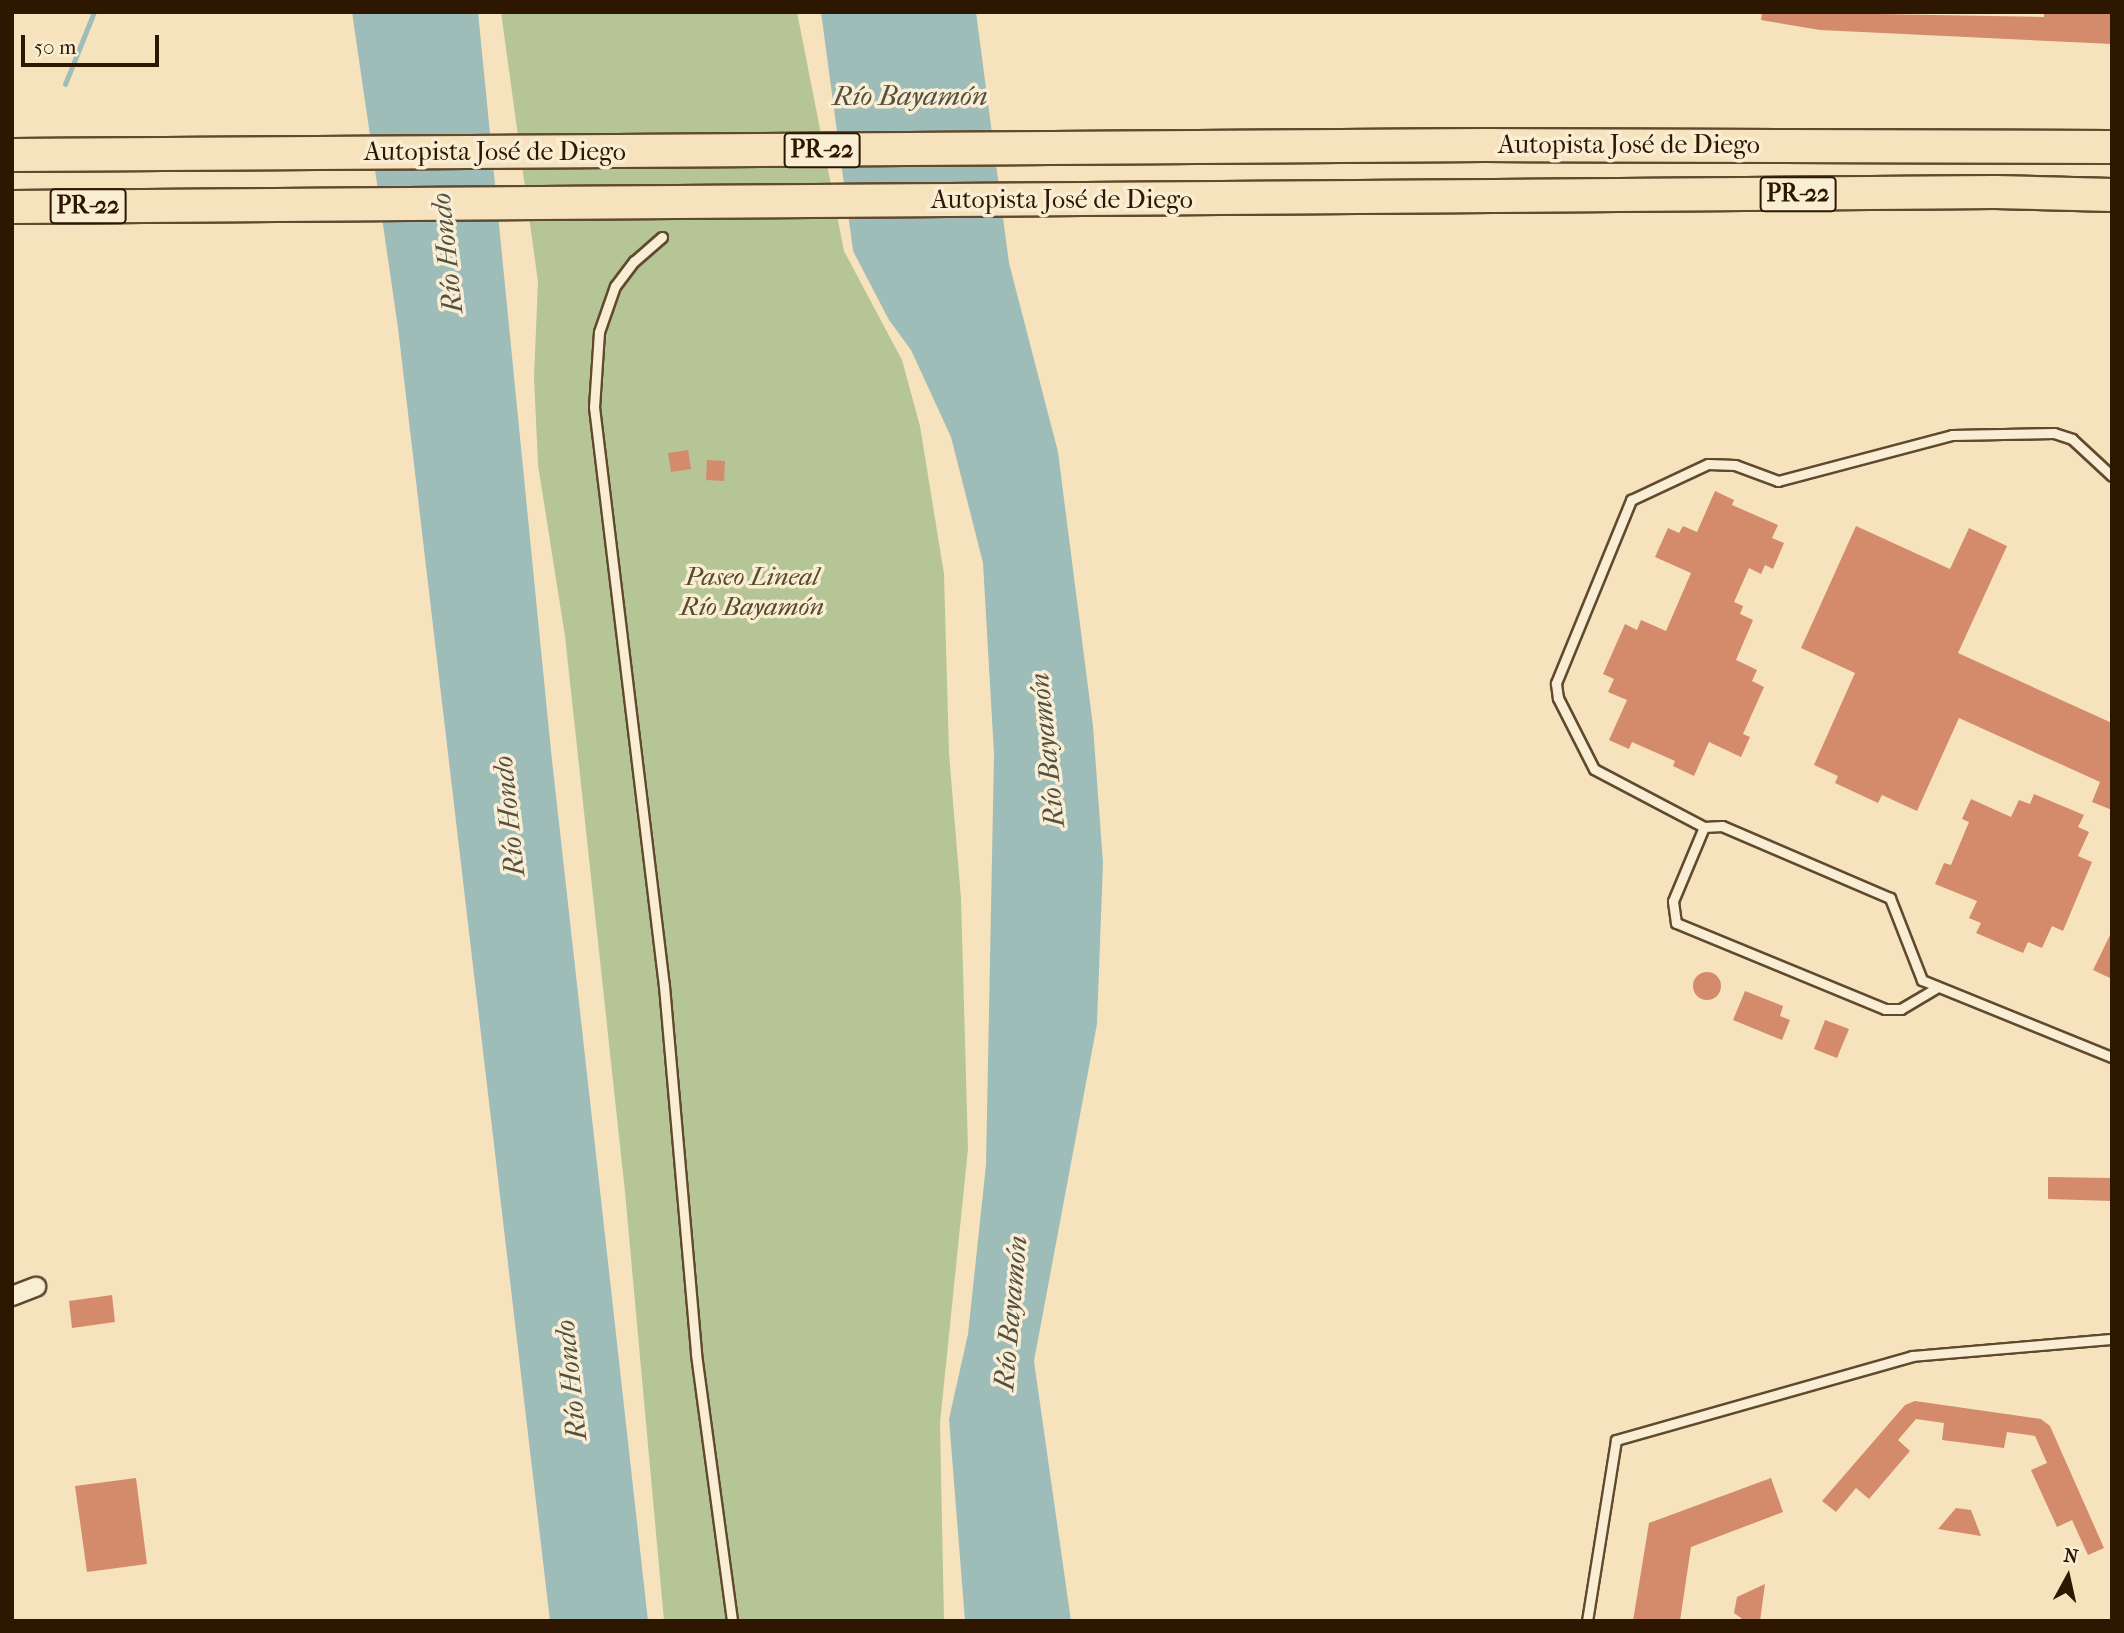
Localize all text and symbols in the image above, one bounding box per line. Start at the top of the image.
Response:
scale bar [24,21,163,65]
text: 50 m [34,35,77,59]
water label: Río Bayamón [832,79,988,113]
street label: Autopista José de Diego [1498,129,1760,161]
road number: PR-22 [784,130,860,170]
street label: Autopista José de Diego [364,136,626,168]
road number: PR-22 [1759,174,1836,214]
street label: Autopista José de Diego [931,184,1193,216]
road number: PR-22 [50,186,126,226]
water label: Río Hondo [424,191,470,315]
park label: Paseo Lineal Río Bayamón [680,561,824,622]
water label: Río Bayamón [1022,671,1072,829]
water label: Río Hondo [486,754,532,878]
water label: Río Bayamón [988,1234,1034,1392]
water label: Río Hondo [548,1318,594,1442]
north arrow [2033,1542,2103,1612]
text: N [2062,1544,2080,1568]

